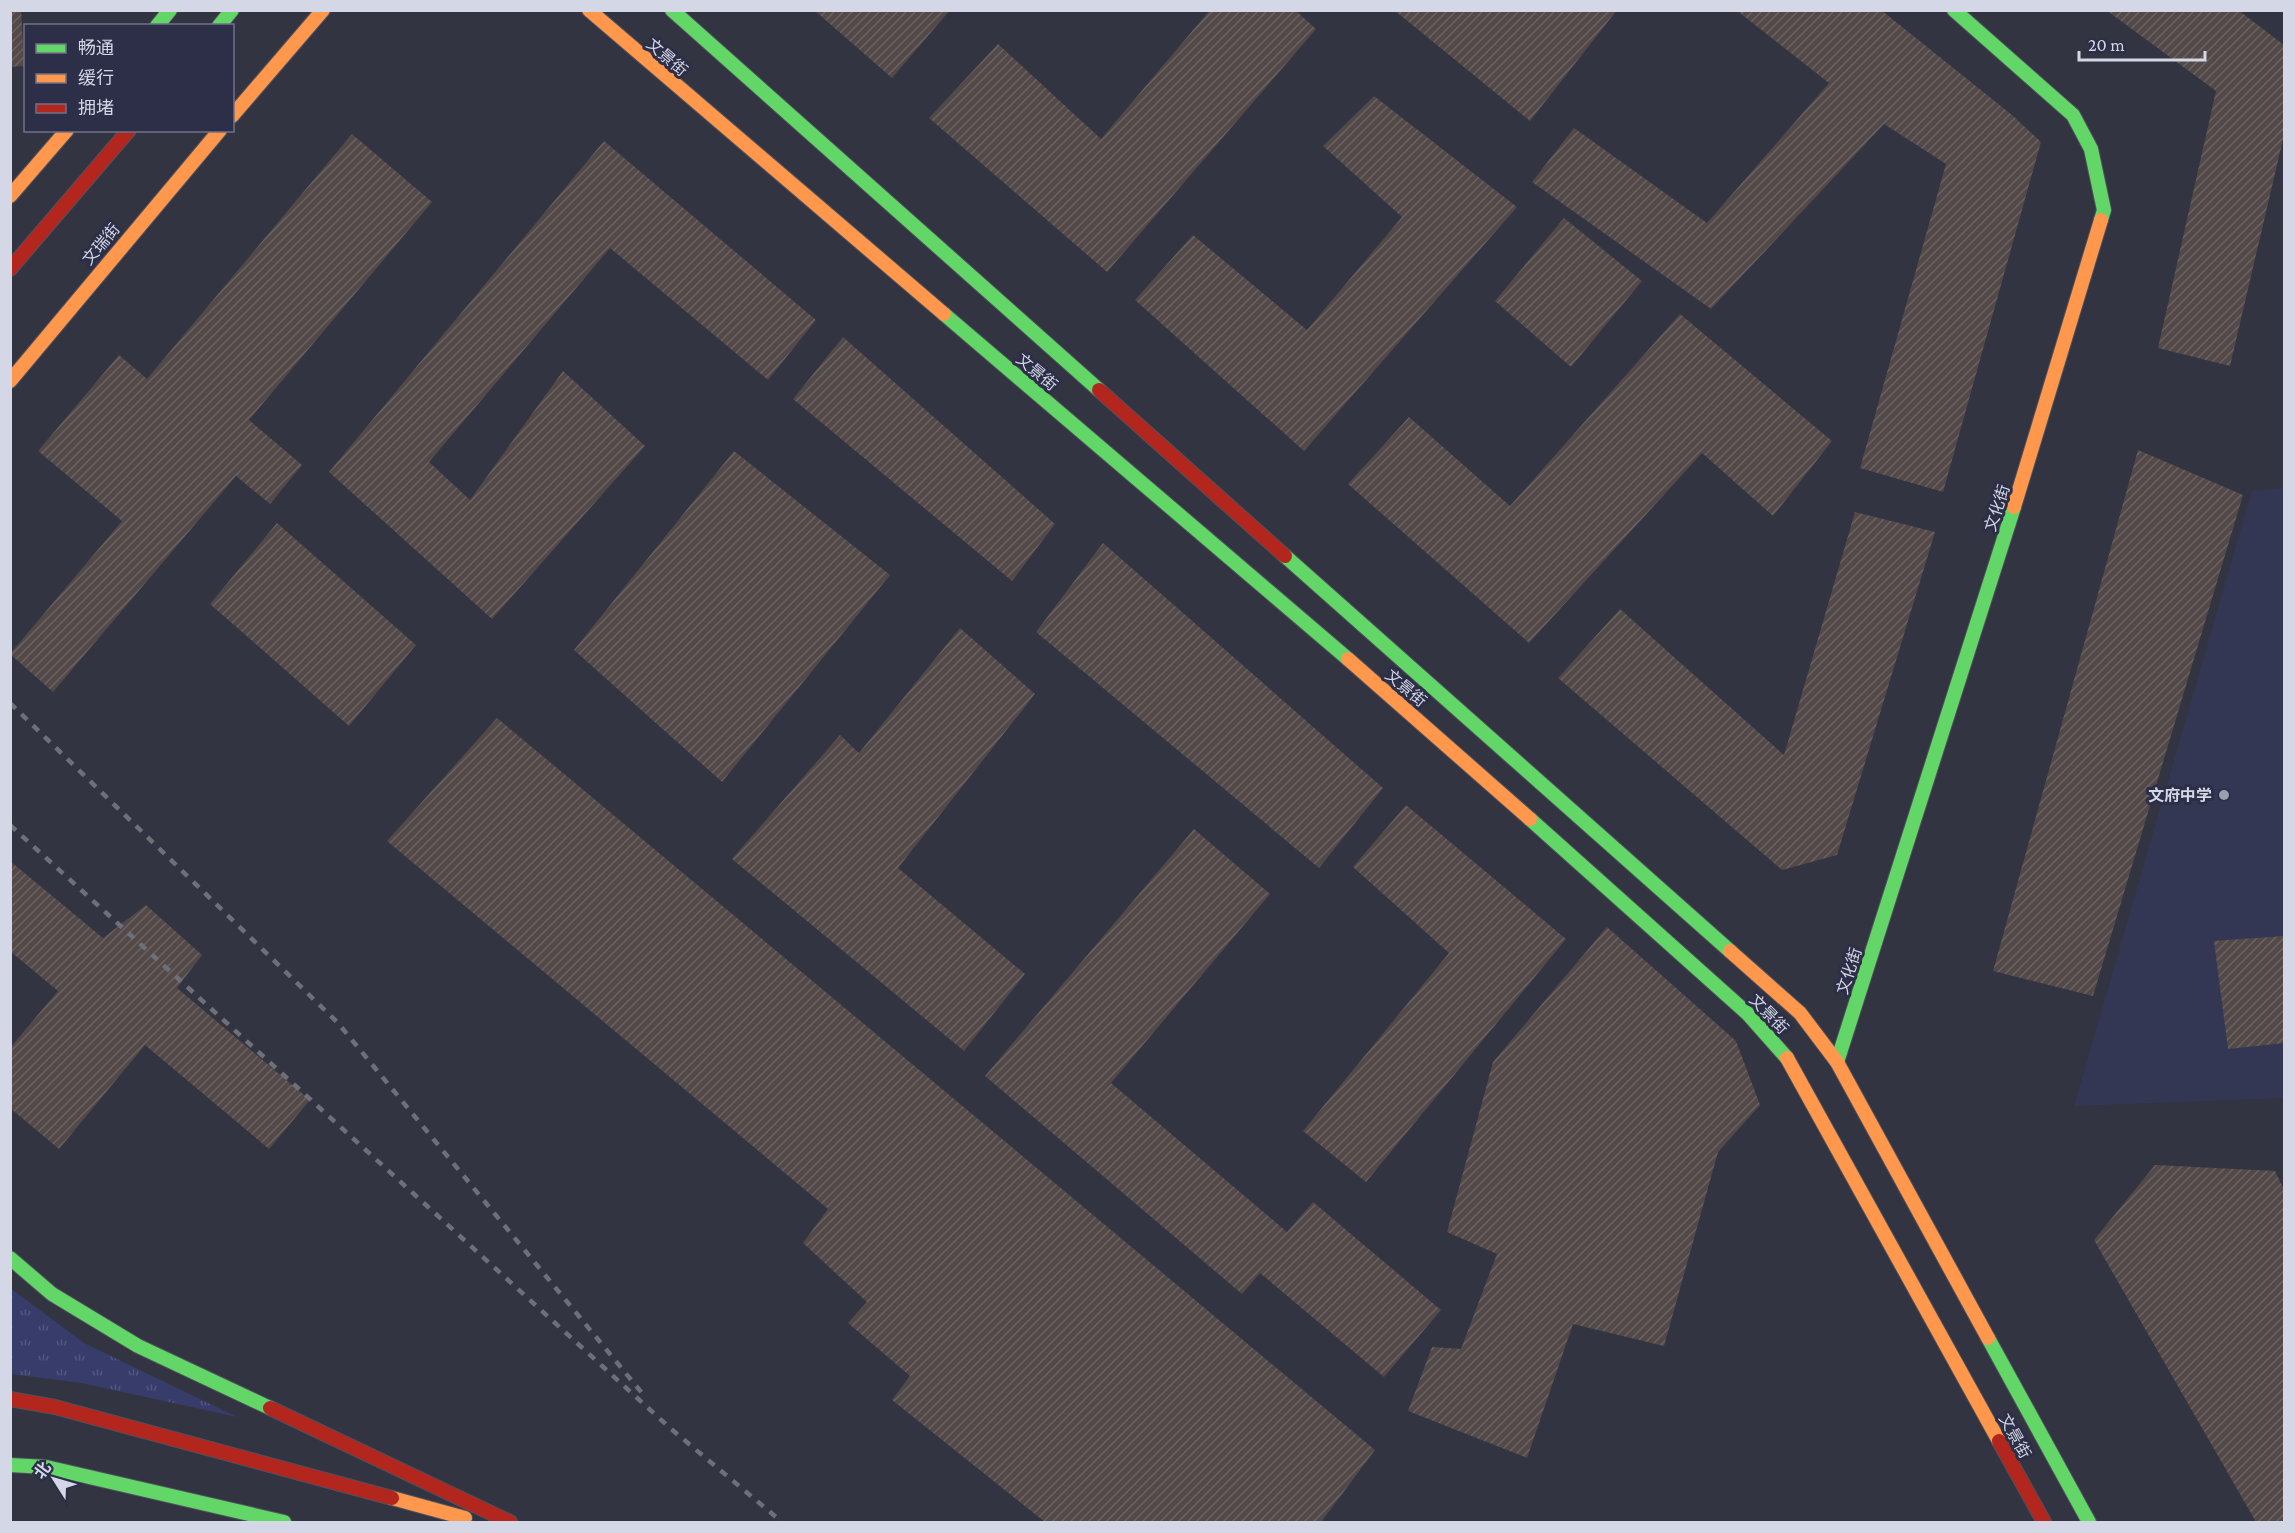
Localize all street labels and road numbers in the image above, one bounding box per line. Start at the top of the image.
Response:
street label: 文景街 [643,35,691,79]
street label: 文瑞街 [79,220,123,268]
street label: 文景街 [1013,350,1061,394]
street label: 文化街 [1981,483,2013,533]
street label: 文景街 [1382,666,1430,710]
street label: 文化街 [1833,946,1865,996]
street label: 文景街 [1746,991,1792,1037]
street label: 文景街 [1996,1411,2034,1461]

